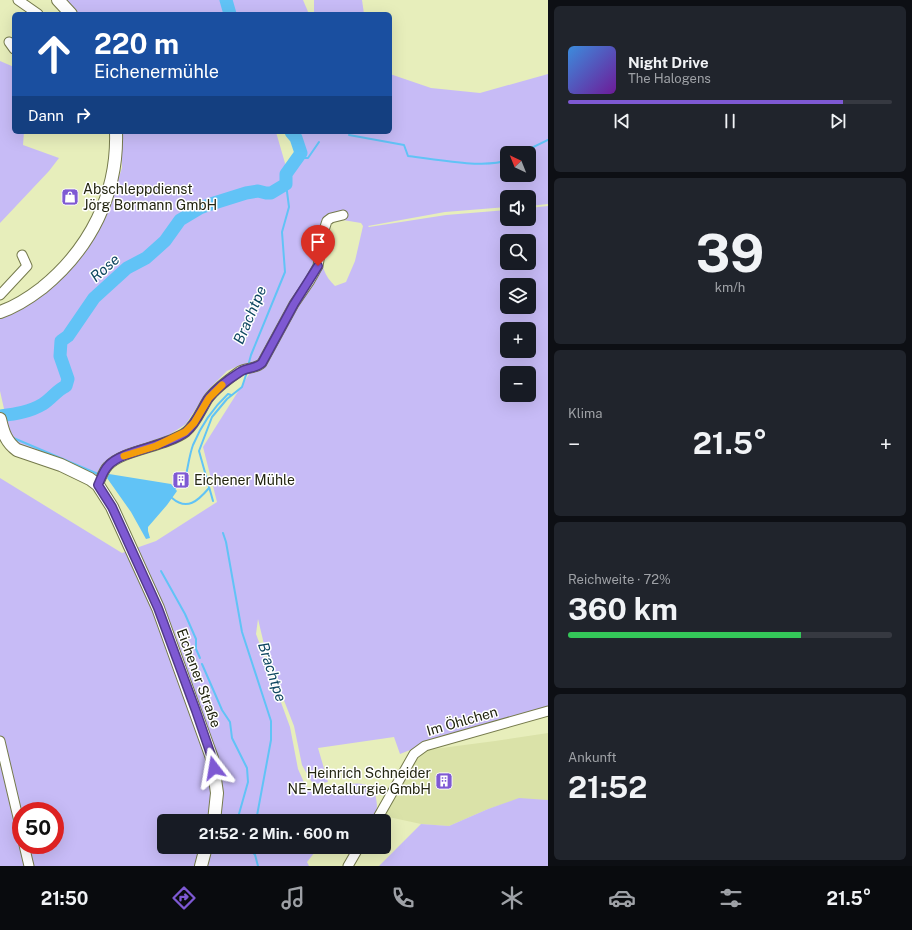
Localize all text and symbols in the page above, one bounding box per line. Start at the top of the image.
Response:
text: 220 m [94,27,179,60]
icon: ahead [28,28,80,80]
text: Night Drive [628,54,709,71]
text: Eichenermühle [94,61,219,82]
text: The Halogens [628,71,711,86]
icon: right [72,104,94,126]
text: Dann [28,107,64,124]
icon: previous [611,110,633,132]
icon: pause [719,110,741,132]
icon: next [827,110,849,132]
north arrow [500,146,536,182]
map controls [500,146,536,402]
place label: Abschleppdienst Jörg Bormann GmbH [83,181,217,213]
shop icon: Abschleppdienst Jörg Bormann GmbH [60,187,80,207]
button: sound [500,190,536,226]
text: 39 [696,223,764,284]
pin [301,225,335,266]
icon: arrive [307,231,329,253]
button: search [500,234,536,270]
water label: Rose [87,250,123,285]
button: layers [500,278,536,314]
text: km/h [715,280,745,295]
water label: Brachtpe [230,283,269,346]
button: + [500,322,536,358]
button: − [500,366,536,402]
text: Klima [568,406,602,421]
text: 21.5° [693,425,767,461]
text: − [568,431,580,457]
text: + [880,431,892,457]
building icon: Eichener Mühle [171,470,191,490]
place label: Eichener Mühle [194,472,295,488]
text: Reichweite · 72% [568,572,671,587]
text: 360 km [568,591,678,627]
street label: Eichener Straße [174,626,224,730]
water label: Brachtpe [255,640,290,704]
street label: Im Öhlchen [424,701,499,739]
position arrow [193,747,235,789]
text: Ankunft [568,750,617,765]
place label: Heinrich Schneider NE-Metallurgie GmbH [287,765,431,797]
text: 21:52 [568,769,647,805]
building icon: Heinrich Schneider NE-Metallurgie GmbH [434,771,454,791]
speed limit sign: 50 [12,802,64,854]
text: 21:52 · 2 Min. · 600 m [199,825,349,842]
icon: directions [170,884,198,912]
icon: music [279,884,307,912]
icon: phone [389,884,417,912]
icon: climate [498,884,526,912]
icon: car [608,884,636,912]
icon: filters [717,884,745,912]
text: 21:50 [41,888,88,909]
text: 21.5° [827,888,871,909]

